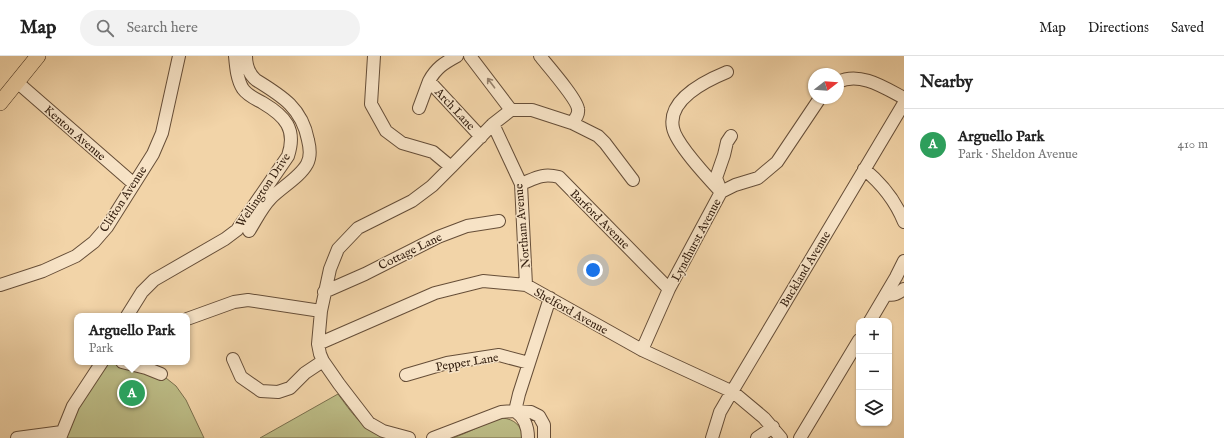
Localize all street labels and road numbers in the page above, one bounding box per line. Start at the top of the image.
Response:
street label: Arch Lane [431,84,478,134]
street label: Kenton Avenue [41,103,109,165]
street label: Wellington Drive [233,150,294,230]
street label: Clifton Avenue [97,163,151,235]
street label: Northam Avenue [511,182,534,269]
street label: Barford Avenue [567,186,633,253]
street label: Lyndhurst Avenue [668,196,725,284]
street label: Buckland Avenue [777,228,834,310]
street label: Cottage Lane [376,229,445,273]
street label: Shelford Avenue [531,285,611,338]
street label: Pepper Lane [435,350,500,376]

